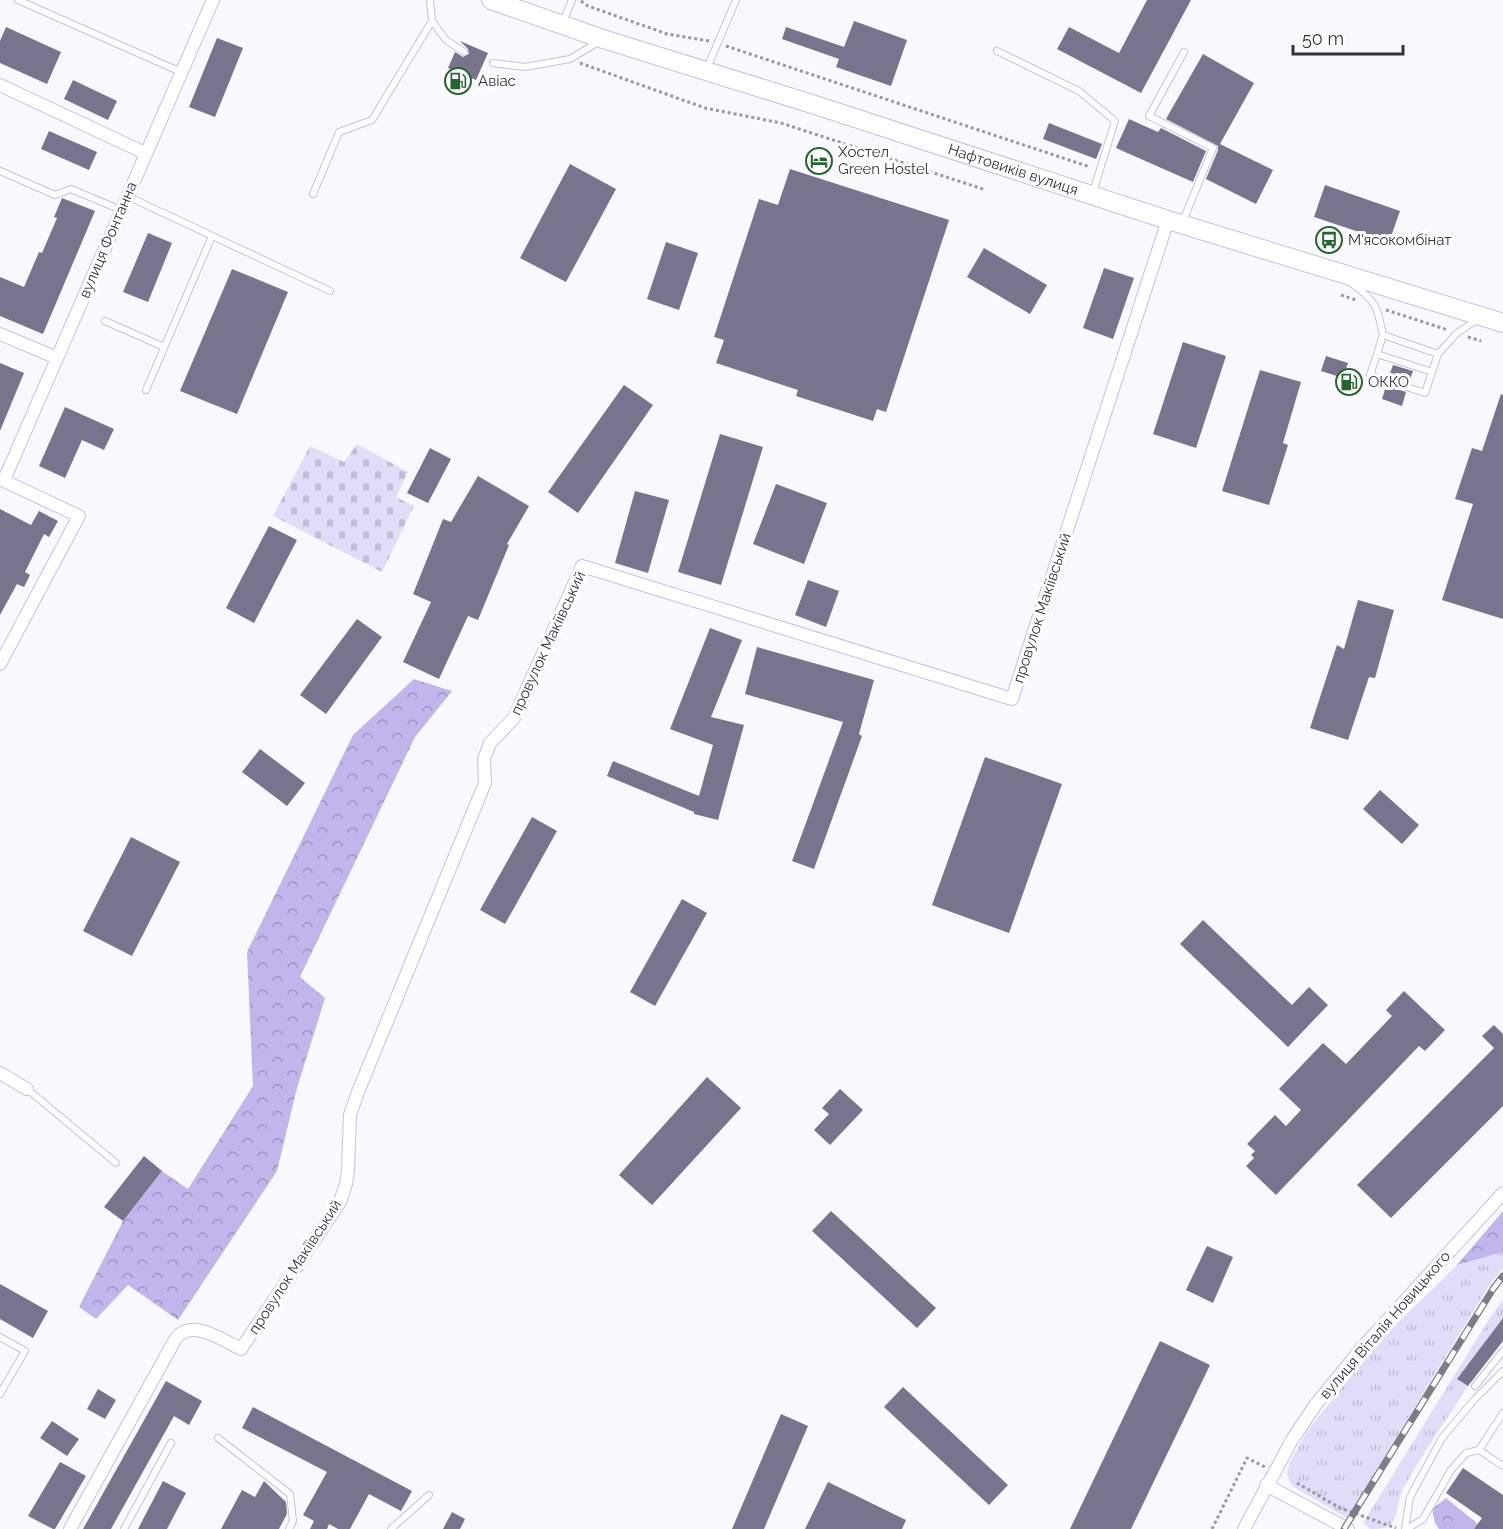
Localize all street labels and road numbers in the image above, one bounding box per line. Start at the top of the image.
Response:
street label: Нафтовиків вулиця [946,140,1080,199]
street label: вулиця Фонтанна [75,179,141,301]
street label: провулок Макіївський [1009,531,1075,685]
street label: провулок Макіївський [507,568,589,718]
street label: провулок Макіївський [245,1196,345,1338]
street label: вулиця Віталія Новицького [1316,1247,1454,1403]

